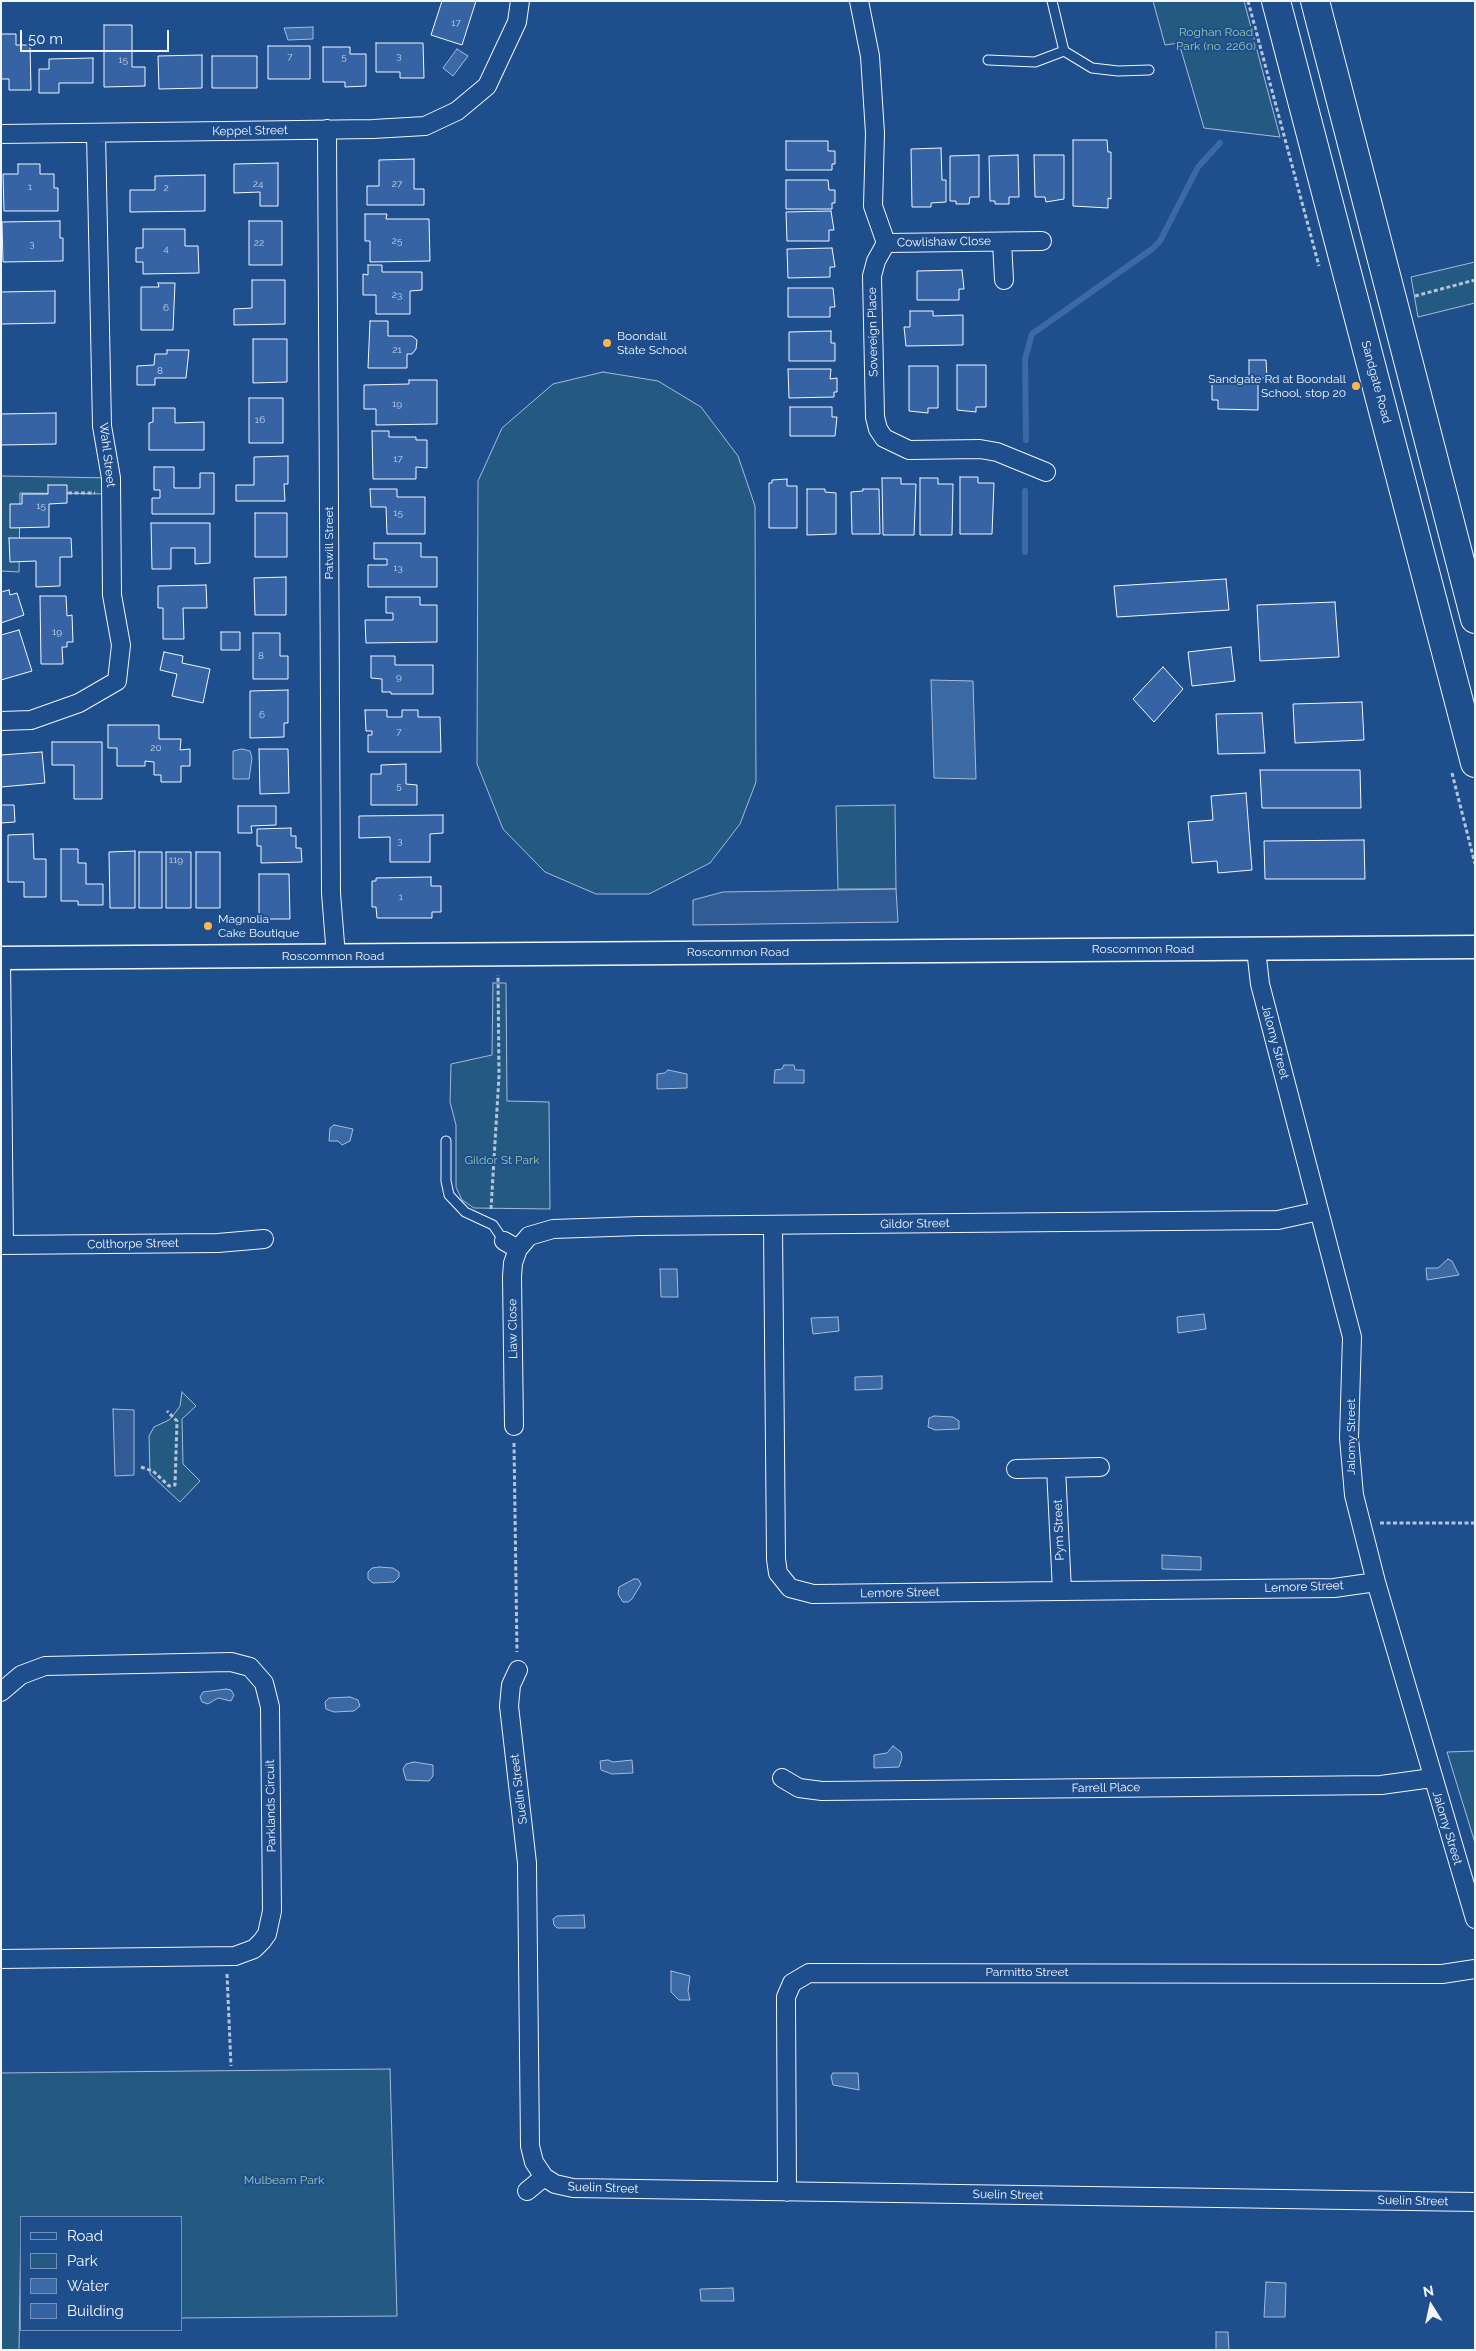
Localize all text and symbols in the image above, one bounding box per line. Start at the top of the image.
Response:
house number: 17 [451,17,461,29]
scale bar [22,20,171,52]
park label: Roghan Road Park (no. 2260) [1176,25,1256,53]
text: 50 m [28,30,63,48]
house number: 3 [396,50,402,62]
house number: 7 [287,51,293,63]
house number: 5 [341,51,347,63]
house number: 15 [118,54,128,66]
street label: Keppel Street [212,123,288,139]
house number: 24 [253,178,263,190]
house number: 27 [392,178,402,190]
house number: 1 [28,181,32,193]
house number: 2 [163,182,169,194]
street label: Cowlishaw Close [897,234,991,250]
house number: 25 [392,235,402,247]
house number: 22 [254,237,264,249]
house number: 3 [29,238,35,250]
house number: 4 [163,243,169,255]
street label: Sovereign Place [865,287,881,377]
house number: 23 [392,289,402,301]
house number: 6 [163,302,169,314]
place label: Boondall State School [617,329,687,357]
marker: Boondall State School [601,337,613,349]
street label: Sandgate Road [1358,339,1394,425]
house number: 21 [392,344,402,356]
house number: 8 [157,365,163,377]
place label: Sandgate Rd at Boondall School, stop 20 [1208,372,1346,400]
marker: Sandgate Rd at Boondall School, stop 20 [1350,380,1362,392]
house number: 19 [392,398,402,410]
house number: 16 [255,414,265,426]
street label: Wahl Street [96,422,118,488]
house number: 17 [393,453,403,465]
house number: 15 [36,500,46,512]
street label: Patwill Street [322,506,336,580]
house number: 15 [393,507,403,519]
house number: 13 [393,562,403,574]
house number: 19 [52,626,62,638]
house number: 8 [258,650,264,662]
house number: 9 [396,671,402,683]
house number: 6 [259,709,265,721]
house number: 7 [396,726,402,738]
house number: 20 [150,742,162,754]
house number: 5 [396,780,402,792]
house number: 3 [397,835,403,847]
house number: 119 [169,854,183,866]
house number: 1 [399,891,403,903]
place label: Magnolia Cake Boutique [218,912,299,940]
marker: Magnolia Cake Boutique [202,920,214,932]
street label: Roscommon Road [1092,942,1194,956]
street label: Roscommon Road [687,945,789,959]
street label: Roscommon Road [282,949,384,963]
street label: Jalomy Street [1258,1003,1292,1081]
park label: Gildor St Park [464,1153,540,1167]
street label: Gildor Street [880,1216,950,1232]
street label: Colthorpe Street [87,1236,179,1252]
street label: Liaw Close [505,1299,521,1359]
street label: Jalomy Street [1344,1399,1358,1475]
street label: Pym Street [1051,1499,1067,1561]
street label: Lemore Street [1264,1578,1344,1596]
street label: Lemore Street [860,1585,940,1601]
street label: Suelin Street [508,1753,530,1825]
street label: Parklands Circuit [263,1759,279,1853]
street label: Farrell Place [1072,1780,1140,1796]
street label: Jalomy Street [1429,1789,1465,1867]
street label: Parmitto Street [985,1965,1069,1979]
park label: Mulbeam Park [244,2173,324,2187]
street label: Suelin Street [567,2180,639,2196]
street label: Suelin Street [973,2187,1043,2203]
street label: Suelin Street [1378,2193,1448,2209]
legend [20,2216,182,2331]
text: Road [67,2227,103,2245]
text: Park [67,2252,98,2270]
text: Water [67,2277,109,2295]
north arrow [1406,2281,1456,2331]
text: N [1422,2282,1435,2300]
text: Building [67,2302,124,2320]

